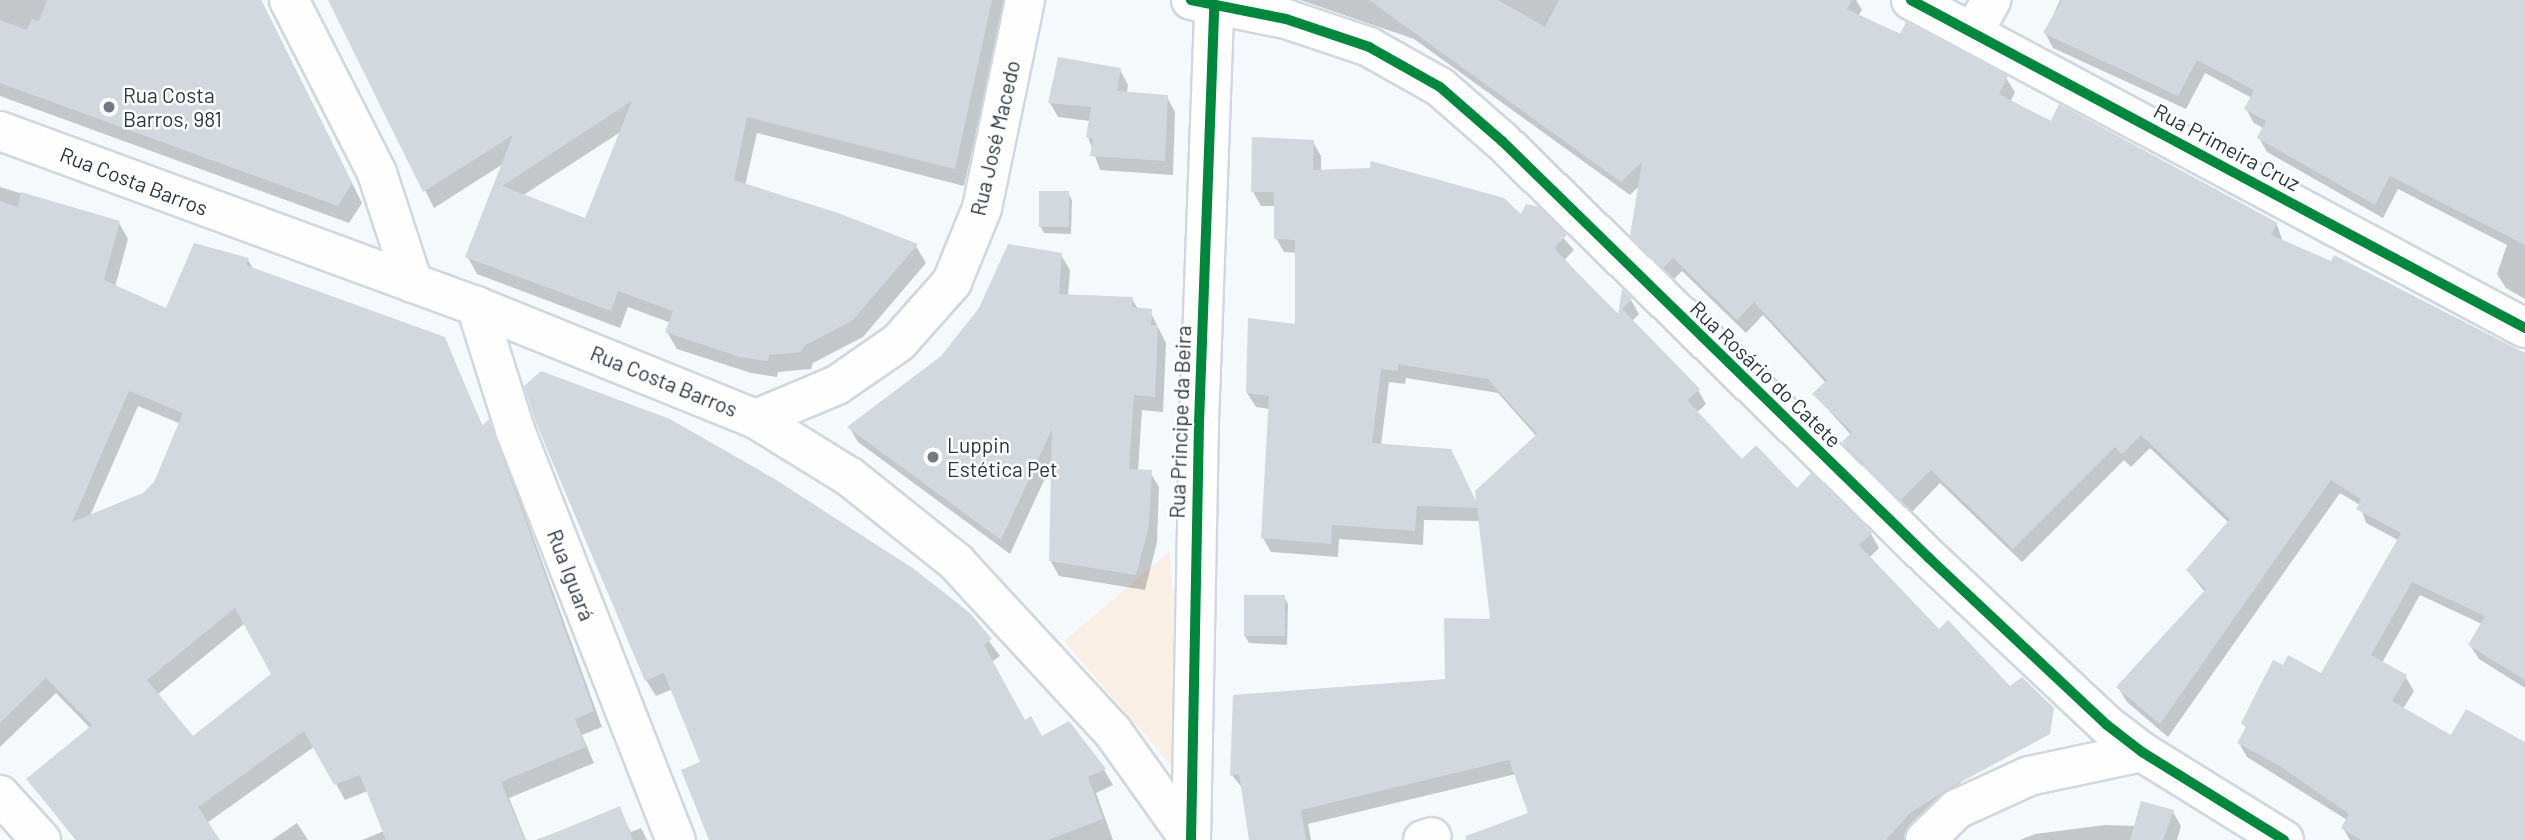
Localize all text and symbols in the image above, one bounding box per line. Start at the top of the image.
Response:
street label: Rua José Macedo [965,58,1025,218]
place label: Rua Costa Barros, 981 [123,82,222,132]
street label: Rua Primeira Cruz [2150,98,2304,196]
marker: Rua Costa Barros, 981 [101,99,117,115]
street label: Rua Costa Barros [56,141,212,221]
street label: Rua Rosário do Catete [1685,295,1847,453]
street label: Rua Principe da Beira [1164,325,1196,519]
street label: Rua Costa Barros [587,340,741,422]
place label: Luppin Estética Pet [947,432,1058,482]
marker: Luppin Estética Pet [925,449,941,465]
street label: Rua Iguará [542,526,600,624]

